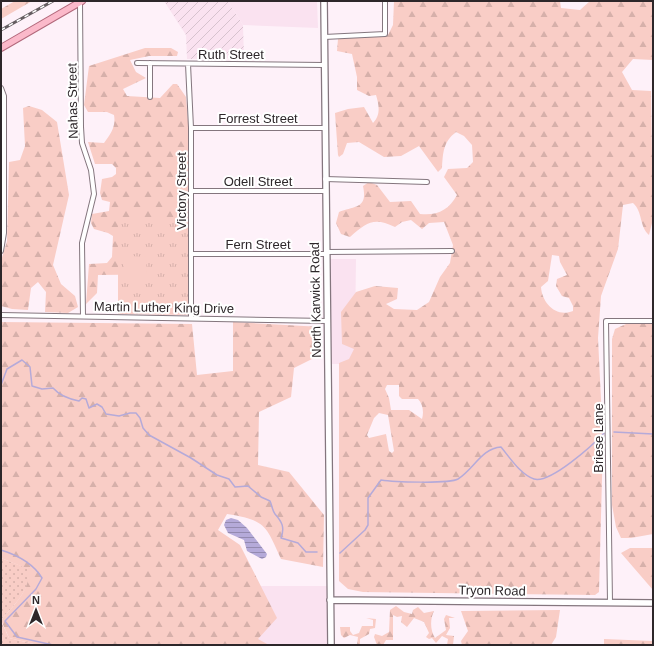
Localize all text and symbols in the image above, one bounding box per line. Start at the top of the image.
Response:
street label: Ruth Street [198,47,264,62]
street label: Nahas Street [64,63,81,139]
street label: Forrest Street [218,111,298,126]
street label: Victory Street [174,152,189,230]
street label: Odell Street [224,174,293,189]
street label: Fern Street [225,237,291,252]
street label: North Karwick Road [307,242,324,358]
street label: Martin Luther King Drive [94,299,234,316]
street label: Briese Lane [591,403,606,473]
street label: Tryon Road [458,582,526,599]
north arrow [16,590,56,630]
text: N [32,594,40,606]

